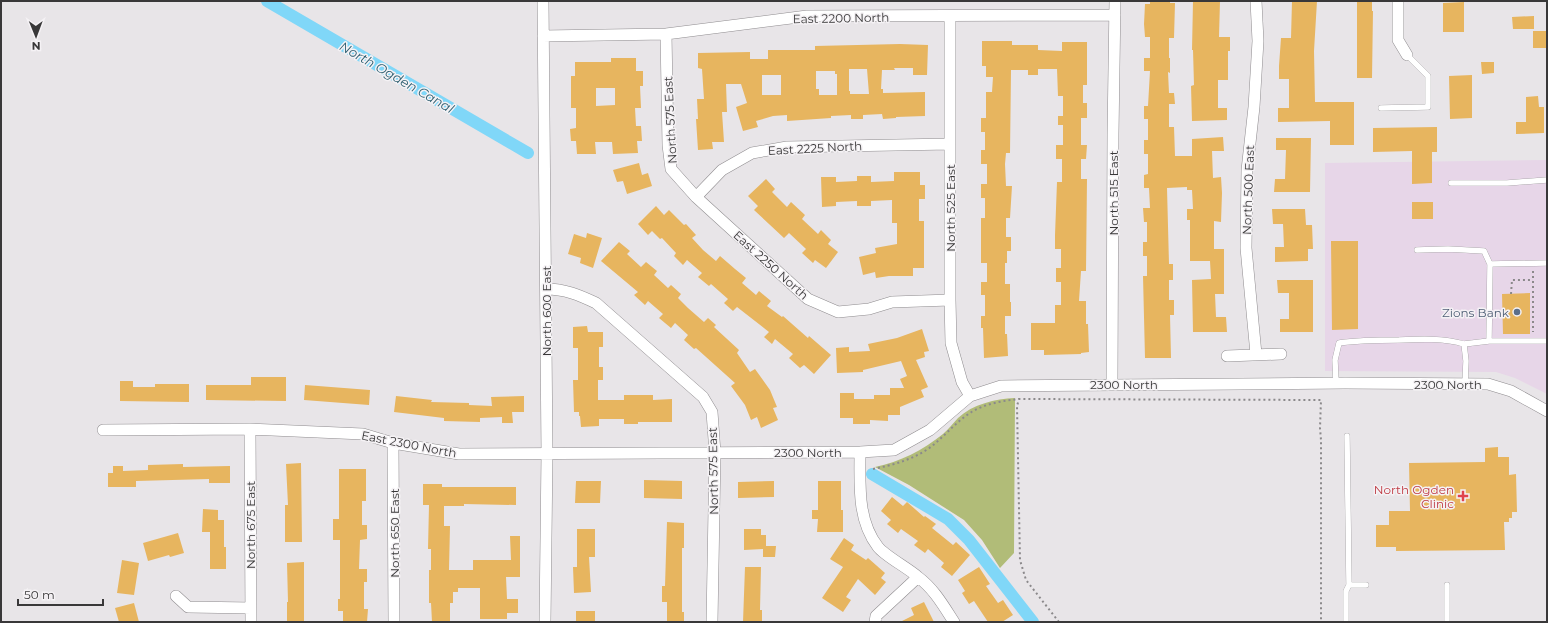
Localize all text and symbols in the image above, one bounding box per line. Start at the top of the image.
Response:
street label: East 2200 North [792,10,890,26]
north arrow [16,16,56,56]
water label: North Ogden Canal [337,38,457,116]
text: N [32,39,41,53]
street label: North 575 East [660,76,680,164]
street label: East 2225 North [767,138,863,158]
street label: North 500 East [1239,145,1257,235]
street label: North 515 East [1106,150,1121,236]
street label: North 525 East [943,164,958,252]
street label: East 2250 North [730,227,812,303]
street label: North 600 East [539,266,554,356]
place label: Zions Bank [1442,305,1510,320]
marker: Zions Bank [1512,307,1522,317]
street label: 2300 North [1090,377,1158,392]
street label: 2300 North [1414,377,1482,392]
street label: East 2300 North [360,427,458,461]
street label: North 575 East [705,427,721,515]
street label: 2300 North [774,445,842,460]
street label: North 675 East [243,481,258,569]
place label: North Ogden Clinic [1374,482,1454,511]
street label: North 650 East [387,488,402,578]
marker: North Ogden Clinic [1457,490,1469,502]
scale bar [18,581,103,607]
text: 50 m [24,587,55,602]

